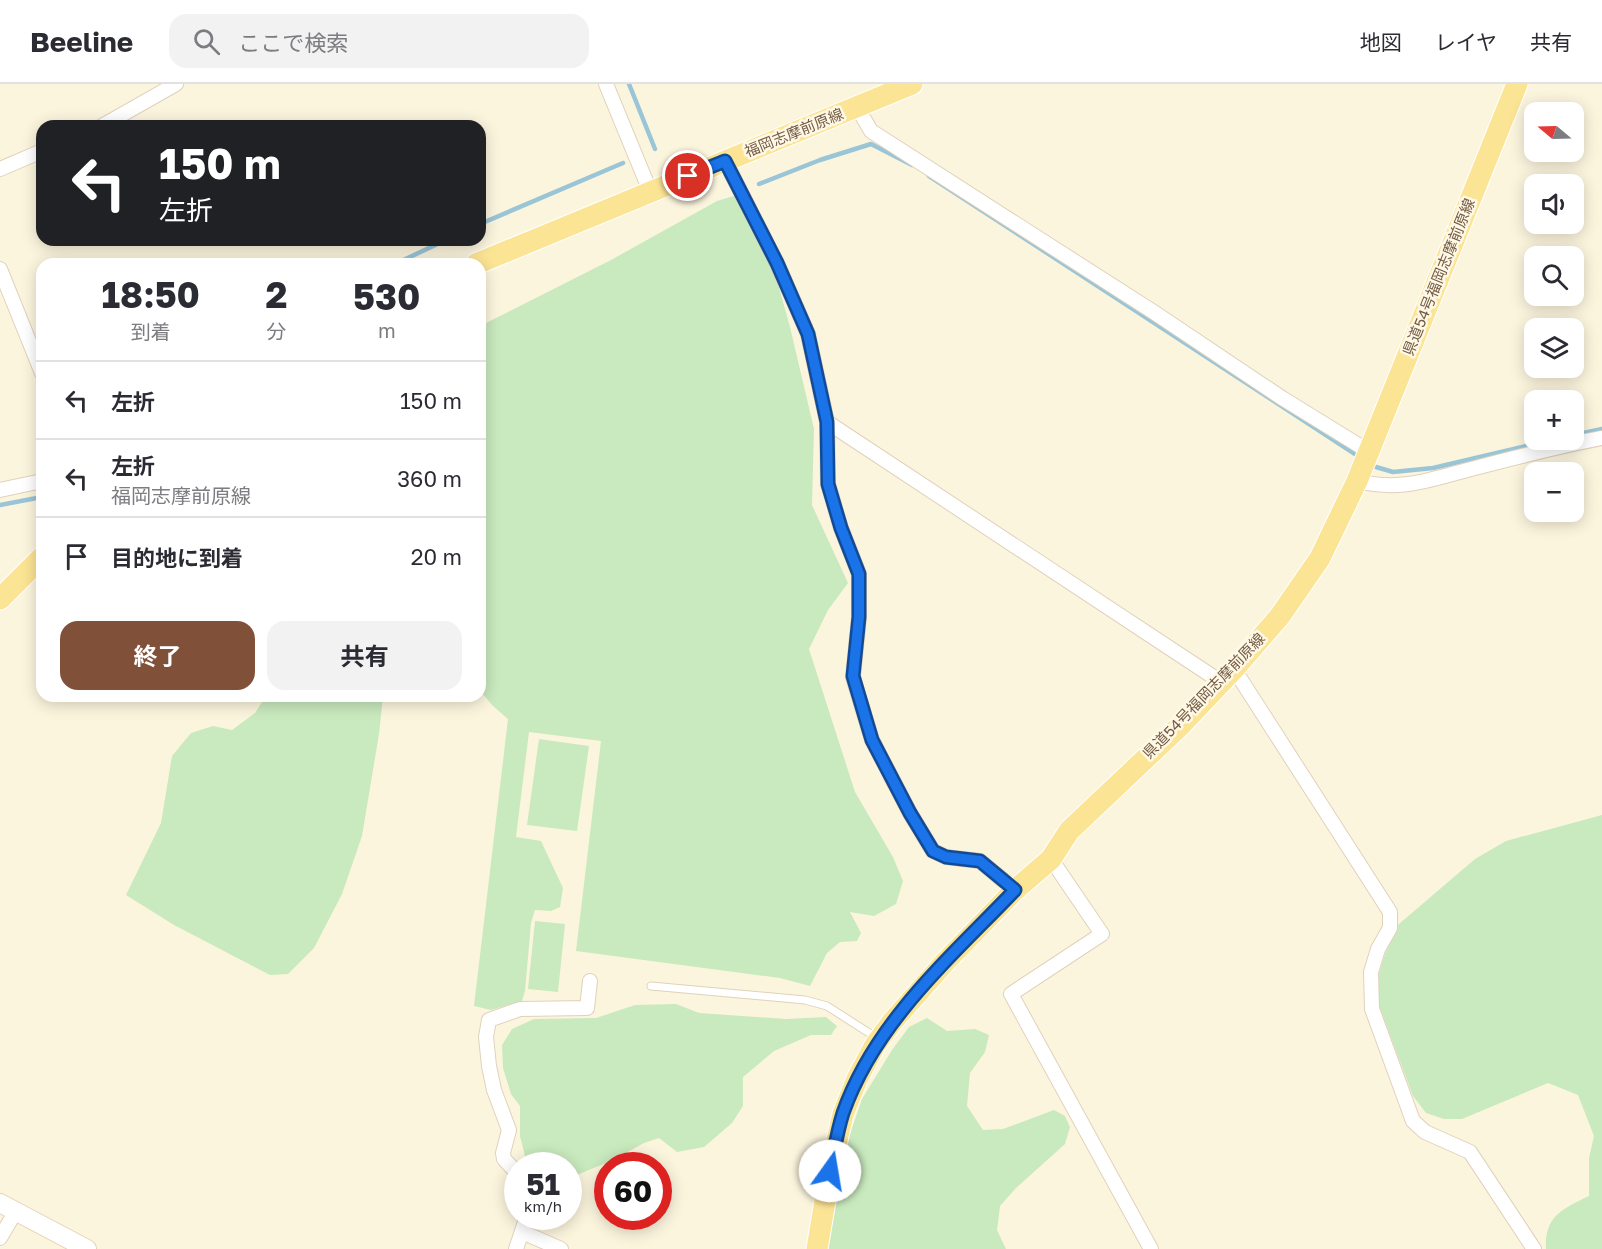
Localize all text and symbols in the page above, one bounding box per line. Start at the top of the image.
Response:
search box [169,14,589,68]
text: Beeline [30,25,133,58]
icon: search [190,25,223,58]
text: ここで検索 [238,29,348,56]
text: 地図 [1360,29,1402,55]
text: レイヤ [1435,29,1497,55]
text: 共有 [1530,29,1572,55]
north arrow [1524,102,1584,162]
map controls [1524,102,1584,522]
street label: 福岡志摩前原線 [742,104,846,160]
text: 150 m [159,138,281,188]
icon: left [60,144,138,222]
pin [662,150,713,201]
icon: arrive [671,159,704,192]
button: sound [1524,174,1584,234]
text: 左折 [159,194,213,226]
street label: 県道54号福岡志摩前原線 [1398,195,1478,358]
button: search [1524,246,1584,306]
text: 18:50 [102,273,200,316]
text: 2 [266,273,288,316]
text: 530 [353,275,420,318]
text: m [378,318,396,342]
button: layers [1524,318,1584,378]
text: 到着 [131,319,171,343]
text: 分 [267,319,287,343]
icon: left [60,384,93,417]
text: 150 m [400,387,462,414]
text: 左折 [111,388,155,415]
button: + [1524,390,1584,450]
text: 左折 [111,452,155,479]
icon: left [60,462,93,495]
button: − [1524,462,1584,522]
text: 360 m [397,465,462,492]
text: 福岡志摩前原線 [111,483,251,507]
icon: arrive [60,540,93,573]
text: 20 m [411,543,462,570]
text: 目的地に到着 [111,544,243,571]
button: 終了 [60,621,255,690]
button: 共有 [267,621,462,690]
street label: 県道54号福岡志摩前原線 [1139,629,1268,762]
position arrow [798,1139,862,1203]
speed limit sign: 60 [594,1152,672,1230]
text: 51 [526,1166,560,1202]
text: km/h [524,1197,562,1215]

